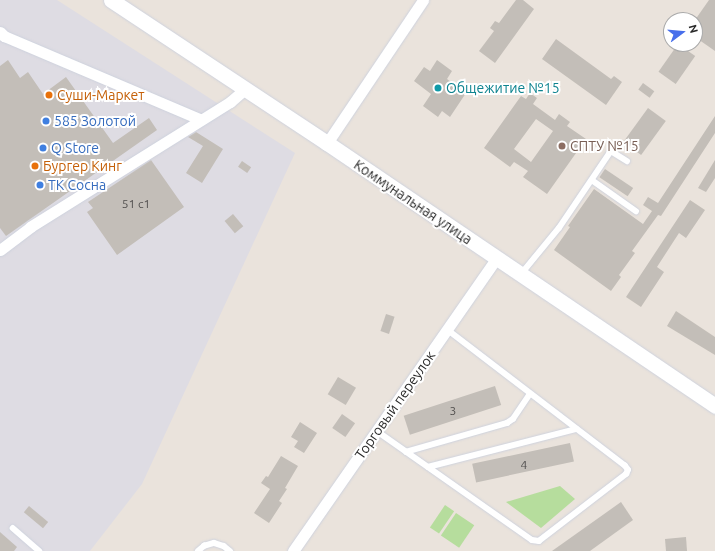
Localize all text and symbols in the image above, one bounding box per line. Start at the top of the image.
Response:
north arrow [663,12,703,52]
text: N [687,23,700,35]
place label: Общежитие №15 [446,80,560,96]
marker: Общежитие №15 [433,83,443,93]
place label: Суши-Маркет [57,87,145,103]
marker: Суши-Маркет [44,90,54,100]
place label: 585 Золотой [54,113,136,129]
marker: 585 Золотой [41,116,51,126]
place label: СПТУ №15 [570,138,639,154]
place label: Q Store [51,140,99,156]
marker: СПТУ №15 [557,141,567,151]
marker: Q Store [38,143,48,153]
street label: Коммунальная улица [351,156,475,248]
place label: Бургер Кинг [43,158,122,174]
marker: Бургер Кинг [30,161,40,171]
place label: ТК Сосна [48,177,106,193]
marker: ТК Сосна [35,180,45,190]
house number: 51 с1 [122,197,150,211]
street label: Торговый переулок [351,347,439,463]
house number: 3 [450,404,456,418]
house number: 4 [521,458,527,472]

